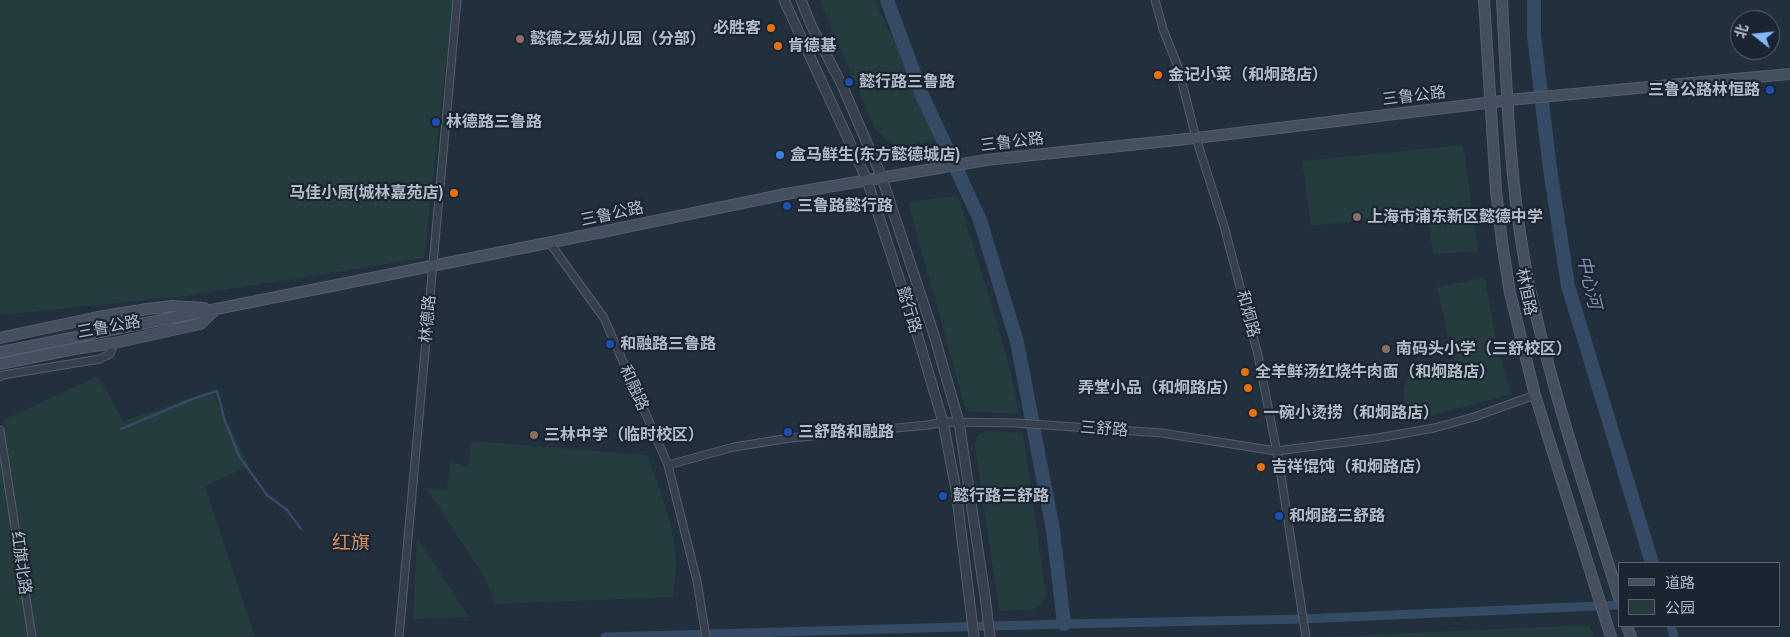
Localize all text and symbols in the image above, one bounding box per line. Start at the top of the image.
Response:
north arrow [1730,10,1780,60]
place label: 必胜客 [713,18,761,38]
marker: 必胜客 [765,22,777,34]
text: 北 [1732,22,1751,40]
place label: 懿德之爱幼儿园（分部） [530,29,706,49]
marker: 懿德之爱幼儿园（分部） [514,33,526,45]
place label: 肯德基 [788,36,836,56]
marker: 肯德基 [772,40,784,52]
place label: 金记小菜（和炯路店） [1168,65,1328,85]
marker: 金记小菜（和炯路店） [1152,69,1164,81]
place label: 懿行路三鲁路 [859,72,955,92]
marker: 懿行路三鲁路 [843,76,855,88]
place label: 三鲁公路林恒路 [1648,80,1760,100]
street label: 三鲁公路 [1381,83,1447,109]
marker: 三鲁公路林恒路 [1764,84,1776,96]
place label: 林德路三鲁路 [446,112,542,132]
marker: 林德路三鲁路 [430,116,442,128]
street label: 三鲁公路 [979,129,1045,155]
place label: 盒马鲜生(东方懿德城店) [790,145,961,165]
marker: 盒马鲜生(东方懿德城店) [774,149,786,161]
place label: 马佳小厨(城林嘉苑店) [289,183,444,203]
marker: 马佳小厨(城林嘉苑店) [448,187,460,199]
place label: 三鲁路懿行路 [797,196,893,216]
street label: 三鲁公路 [579,198,645,230]
marker: 三鲁路懿行路 [781,200,793,212]
place label: 上海市浦东新区懿德中学 [1367,207,1543,227]
marker: 上海市浦东新区懿德中学 [1351,211,1363,223]
water label: 中心河 [1572,253,1606,311]
street label: 林恒路 [1512,267,1540,317]
street label: 懿行路 [893,284,925,336]
street label: 和炯路 [1233,288,1263,340]
street label: 林德路 [416,294,440,344]
street label: 三鲁公路 [76,312,142,342]
place label: 和融路三鲁路 [620,334,716,354]
marker: 和融路三鲁路 [604,338,616,350]
place label: 南码头小学（三舒校区） [1396,339,1572,359]
marker: 南码头小学（三舒校区） [1380,343,1392,355]
street label: 和融路 [615,362,653,414]
place label: 全羊鲜汤红烧牛肉面（和炯路店） [1255,362,1495,382]
marker: 全羊鲜汤红烧牛肉面（和炯路店） [1239,366,1251,378]
place label: 弄堂小品（和炯路店） [1078,378,1238,398]
marker: 弄堂小品（和炯路店） [1242,382,1254,394]
place label: 一碗小烫捞（和炯路店） [1263,403,1439,423]
marker: 一碗小烫捞（和炯路店） [1247,407,1259,419]
street label: 三舒路 [1079,418,1129,440]
place label: 三舒路和融路 [798,422,894,442]
place label: 三林中学（临时校区） [544,425,704,445]
marker: 三舒路和融路 [782,426,794,438]
marker: 三林中学（临时校区） [528,429,540,441]
place label: 吉祥馄饨（和炯路店） [1271,457,1431,477]
marker: 吉祥馄饨（和炯路店） [1255,461,1267,473]
place label: 懿行路三舒路 [953,486,1049,506]
marker: 懿行路三舒路 [937,490,949,502]
place label: 和炯路三舒路 [1289,506,1385,526]
marker: 和炯路三舒路 [1273,510,1285,522]
street label: 红旗北路 [7,530,35,596]
district label: 红旗 [332,532,370,554]
legend [1618,562,1780,627]
text: 道路 [1665,574,1695,591]
text: 公园 [1665,599,1695,616]

